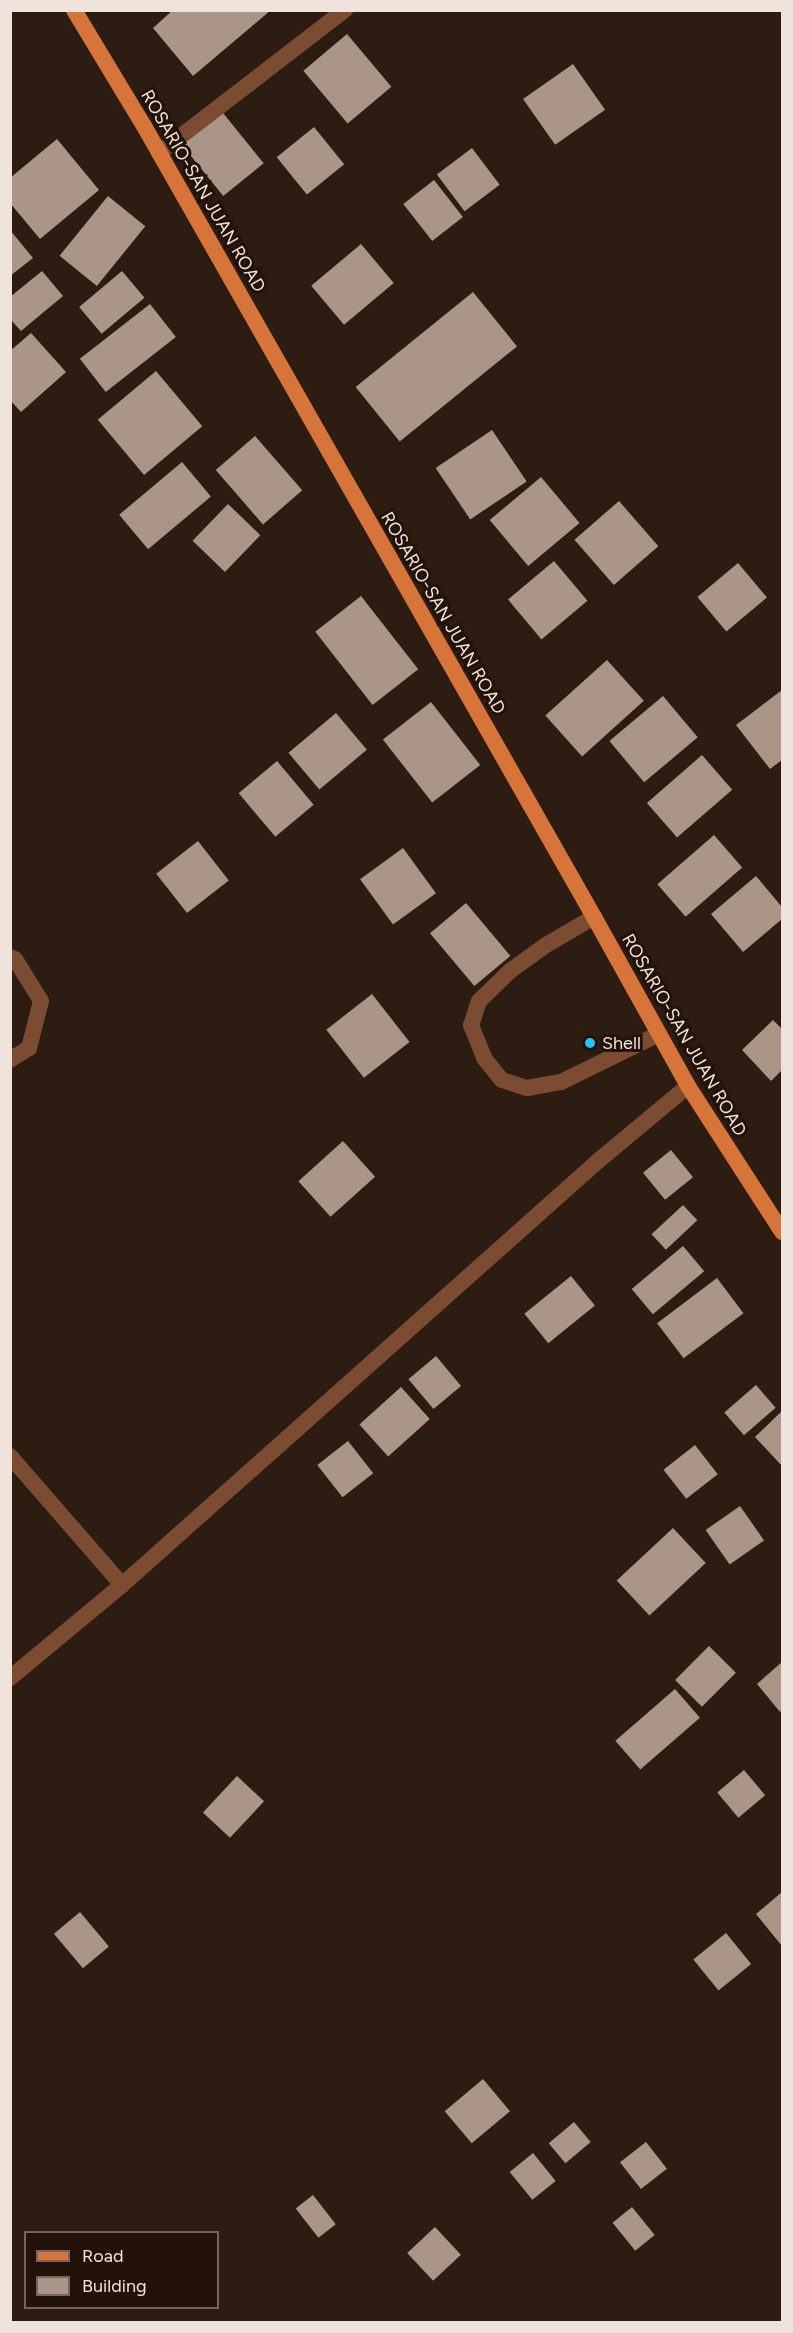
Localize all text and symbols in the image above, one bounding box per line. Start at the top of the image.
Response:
street label: ROSARIO-SAN JUAN ROAD [136,86,270,296]
street label: ROSARIO-SAN JUAN ROAD [376,508,510,718]
street label: ROSARIO-SAN JUAN ROAD [617,930,751,1140]
place label: Shell [602,1032,641,1054]
marker: Shell [583,1036,597,1050]
legend [24,2231,219,2309]
text: Road [82,2245,123,2267]
text: Building [82,2275,147,2297]

